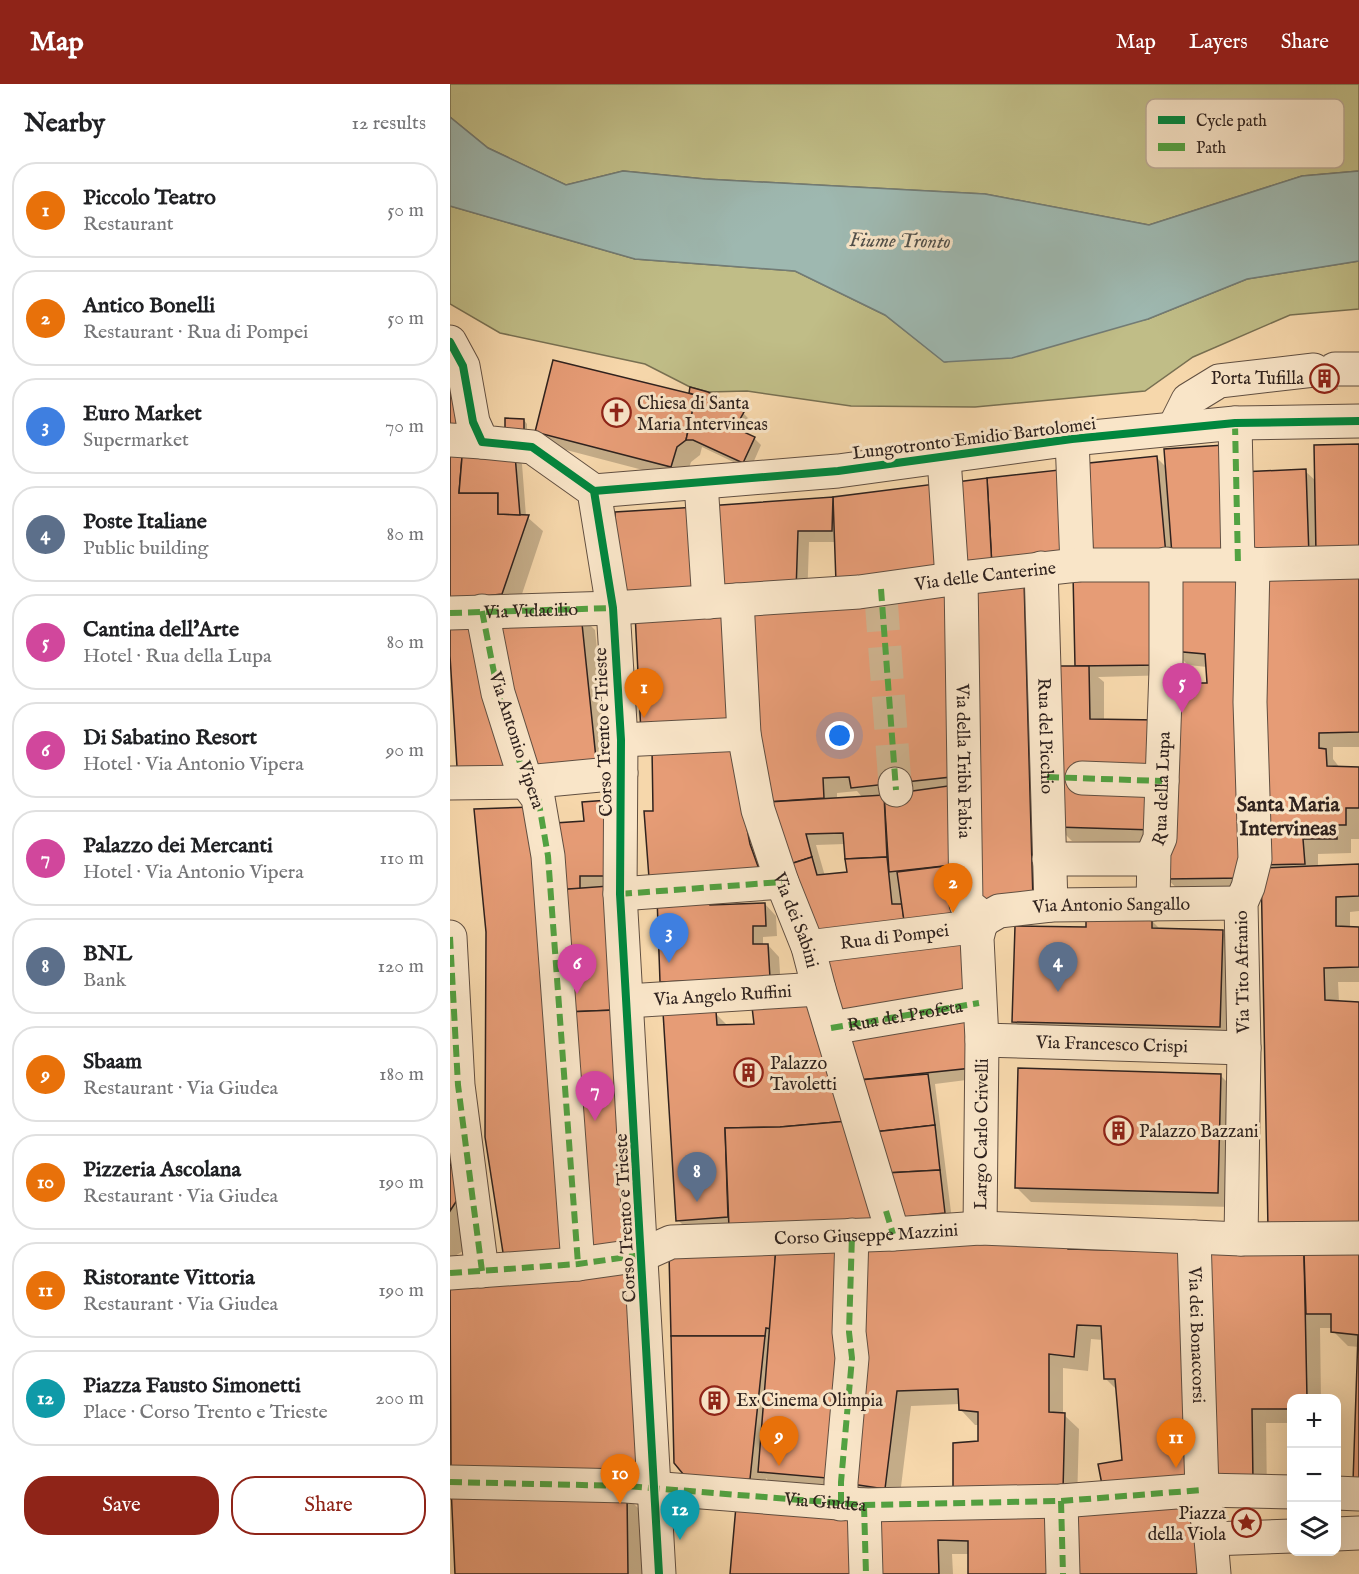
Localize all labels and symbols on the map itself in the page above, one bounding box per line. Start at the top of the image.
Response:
legend [1146,99,1344,168]
text: Cycle path [1196,112,1267,132]
text: Path [1196,139,1227,159]
water label: Fiume Tronto [849,228,951,255]
building icon: Porta Tufilla [1309,362,1341,394]
place label: Porta Tufilla [1211,368,1304,391]
place label: Chiesa di Santa Maria Intervineas [637,393,768,437]
church icon: Chiesa di Santa Maria Intervineas [600,397,632,429]
street label: Lungotronto Emidio Bartolomei [851,413,1098,466]
street label: Via delle Canterine [912,557,1057,597]
street label: Via Vidacilio [483,599,579,625]
street label: Corso Trento e Trieste [590,647,619,817]
pin: 5 [1162,664,1202,713]
street label: Via Antonio Vipera [482,668,549,812]
pin: 1 [624,668,664,718]
street label: Rua del Picchio [1031,678,1058,795]
street label: Via della Tribù Fabia [950,682,975,839]
your location [825,721,854,750]
street label: Rua della Lupa [1148,731,1177,850]
district label: Santa Maria Intervineas [1236,792,1340,843]
pin: 2 [934,864,972,913]
street label: Via dei Sabini [766,869,823,971]
street label: Via Antonio Sangallo [1031,894,1191,920]
street label: Via Tito Afranio [1231,910,1256,1035]
pin: 3 [650,914,688,963]
street label: Rua di Pompei [839,920,950,956]
pin: 4 [1038,942,1078,992]
pin: 6 [558,944,596,994]
street label: Via Angelo Ruffini [652,981,793,1012]
street label: Rua del Profeta [846,996,965,1038]
street label: Via Francesco Crispi [1034,1032,1189,1059]
place label: Palazzo Tavoletti [770,1053,837,1097]
building icon: Palazzo Tavoletti [733,1057,765,1089]
street label: Largo Carlo Crivelli [970,1058,995,1210]
pin: 7 [576,1072,614,1121]
building icon: Palazzo Bazzani [1102,1115,1134,1147]
place label: Palazzo Bazzani [1139,1121,1259,1144]
street label: Corso Trento e Trieste [611,1133,642,1303]
pin: 8 [678,1152,716,1202]
street label: Corso Giuseppe Mazzini [774,1220,959,1251]
street label: Via dei Bonaccorsi [1182,1265,1209,1404]
building icon: Ex Cinema Olimpia [699,1384,731,1416]
place label: Ex Cinema Olimpia [736,1390,883,1413]
pin: 9 [760,1416,798,1466]
pin: 11 [1156,1418,1196,1468]
pin: 10 [600,1454,640,1504]
street label: Via Giudea [782,1489,867,1518]
pin: 12 [660,1490,700,1540]
place label: Piazza della Viola [1148,1503,1226,1547]
place icon: Piazza della Viola [1231,1507,1263,1539]

